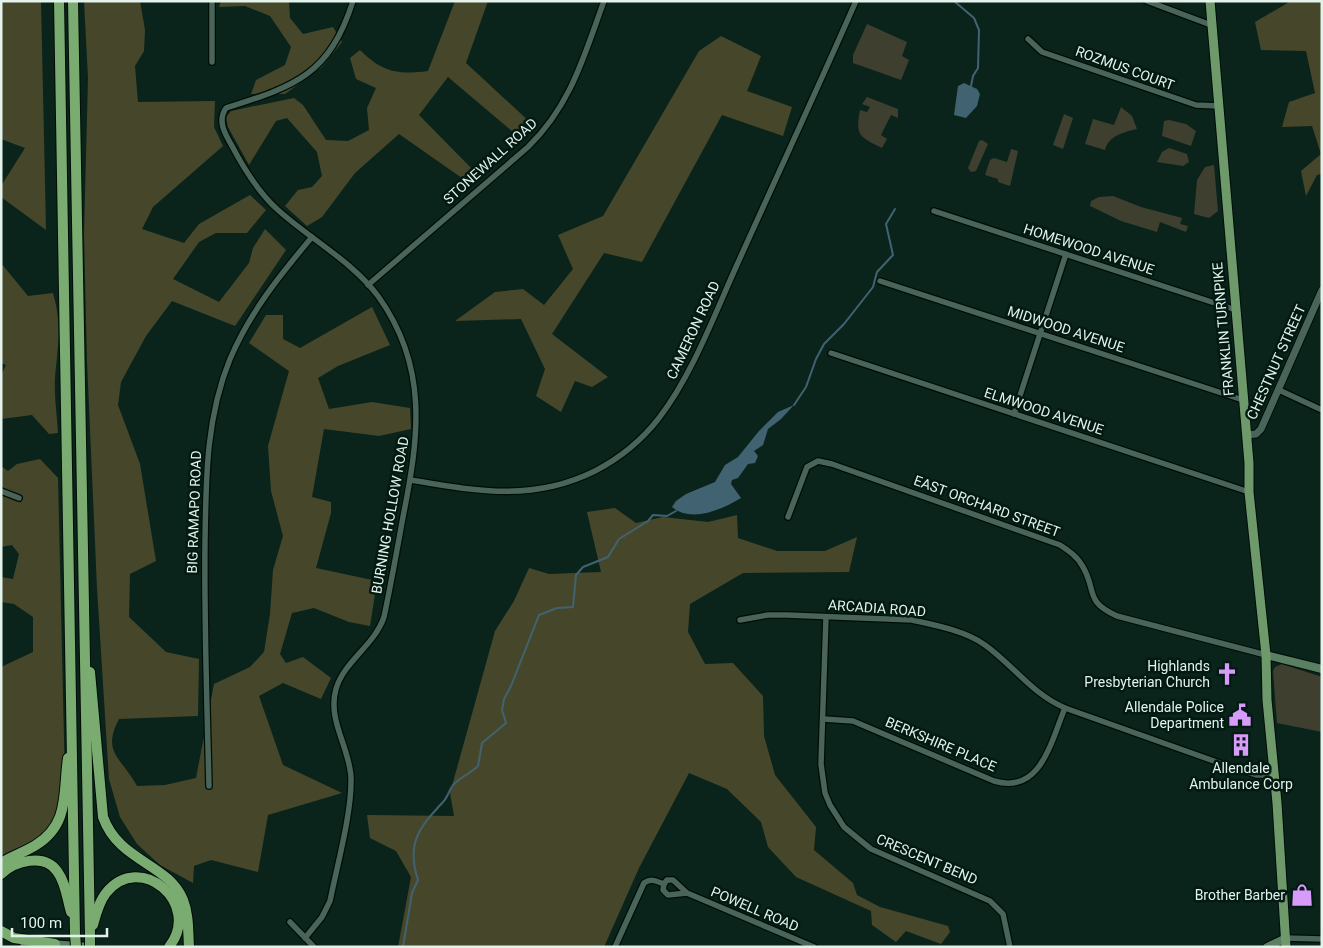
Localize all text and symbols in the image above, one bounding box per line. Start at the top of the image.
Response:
street label: ROZMUS COURT [1073,43,1177,93]
street label: STONEWALL ROAD [440,115,540,207]
street label: HOMEWOOD AVENUE [1022,220,1156,278]
street label: FRANKLIN TURNPIKE [1209,261,1237,397]
street label: CAMERON ROAD [663,278,723,382]
street label: CHESTNUT STREET [1243,302,1309,422]
street label: MIDWOOD AVENUE [1006,303,1127,355]
street label: ELMWOOD AVENUE [982,384,1106,438]
street label: BURNING HOLLOW ROAD [368,435,412,595]
street label: BIG RAMAPO ROAD [184,450,204,574]
street label: EAST ORCHARD STREET [912,472,1063,540]
street label: ARCADIA ROAD [827,597,927,619]
place label: Highlands Presbyterian Church [1084,658,1210,690]
church icon: Highlands Presbyterian Church [1214,661,1240,687]
place label: Allendale Police Department [1125,699,1224,731]
public building icon: Allendale Police Department [1227,702,1253,728]
street label: BERKSHIRE PLACE [883,713,999,775]
building icon: Allendale Ambulance Corp [1228,732,1254,758]
place label: Allendale Ambulance Corp [1189,760,1293,792]
street label: CRESCENT BEND [874,830,980,888]
shop icon: Brother Barber [1289,882,1315,908]
street label: POWELL ROAD [709,883,801,935]
place label: Brother Barber [1195,887,1285,903]
scale bar [12,906,108,938]
text: 100 m [20,914,62,932]

